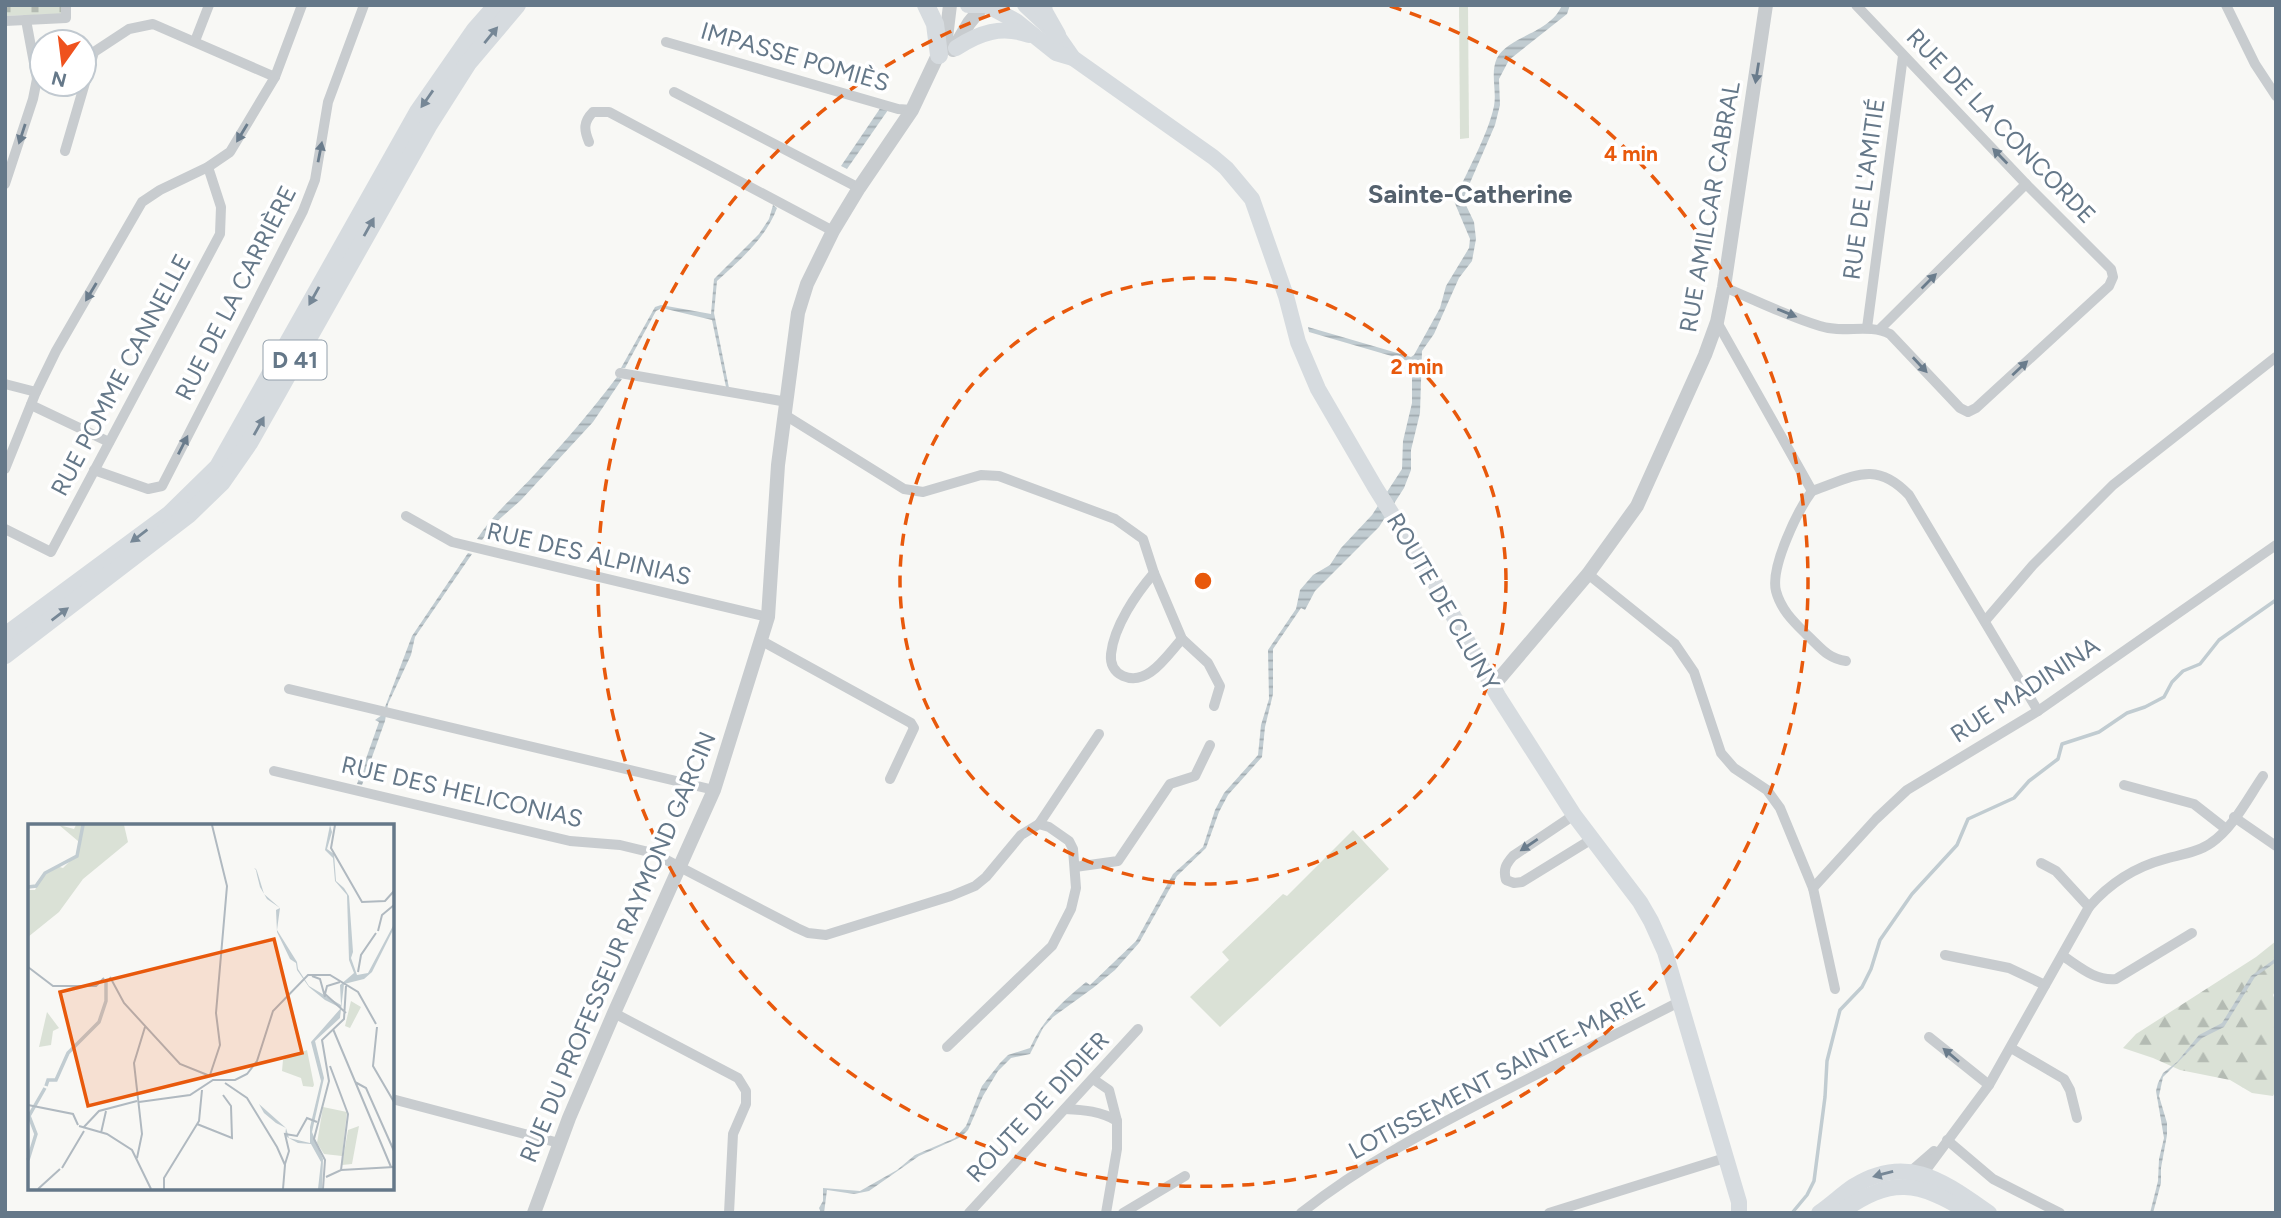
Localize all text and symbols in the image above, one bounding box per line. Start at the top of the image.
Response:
street label: IMPASSE POMIÈS [697,16,893,97]
street label: RUE DE LA CONCORDE [1901,22,2102,229]
one-way arrow [483,27,498,45]
north arrow [28,28,98,98]
one-way arrow [1751,62,1762,84]
text: N [49,66,69,92]
street label: RUE AMILCAR CABRAL [1673,79,1746,335]
one-way arrow [420,90,434,108]
street label: RUE DE L'AMITIÉ [1836,96,1891,282]
one-way arrow [236,123,248,143]
one-way arrow [16,124,26,145]
one-way arrow [315,141,326,163]
text: 4 min [1604,141,1658,166]
one-way arrow [1991,148,2008,165]
district label: Sainte-Catherine [1368,178,1572,210]
street label: RUE DE LA CARRIÈRE [169,181,302,405]
one-way arrow [363,217,375,237]
street label: RUE POMME CANNELLE [44,249,197,501]
one-way arrow [1920,272,1937,289]
one-way arrow [85,282,97,301]
one-way arrow [308,287,320,306]
one-way arrow [1776,307,1797,318]
road number: D 41 [264,340,326,380]
text: 2 min [1391,354,1443,379]
one-way arrow [1911,356,1927,373]
one-way arrow [2011,361,2028,377]
one-way arrow [253,416,265,436]
one-way arrow [176,435,188,455]
street label: ROUTE DE CLUNY [1381,508,1506,696]
street label: RUE DES ALPINIAS [484,516,694,591]
one-way arrow [130,529,148,543]
centre of rings [1191,569,1215,593]
one-way arrow [51,607,69,621]
street label: RUE MADININA [1945,630,2105,748]
street label: RUE DU PROFESSEUR RAYMOND GARCIN [513,727,722,1167]
street label: RUE DES HELICONIAS [339,750,586,833]
inset map [28,824,394,1190]
one-way arrow [1520,838,1538,852]
street label: LOTISSEMENT SAINTE-MARIE [1343,984,1650,1165]
street label: ROUTE DE DIDIER [960,1025,1115,1188]
one-way arrow [1943,1048,1960,1063]
one-way arrow [1872,1169,1894,1180]

